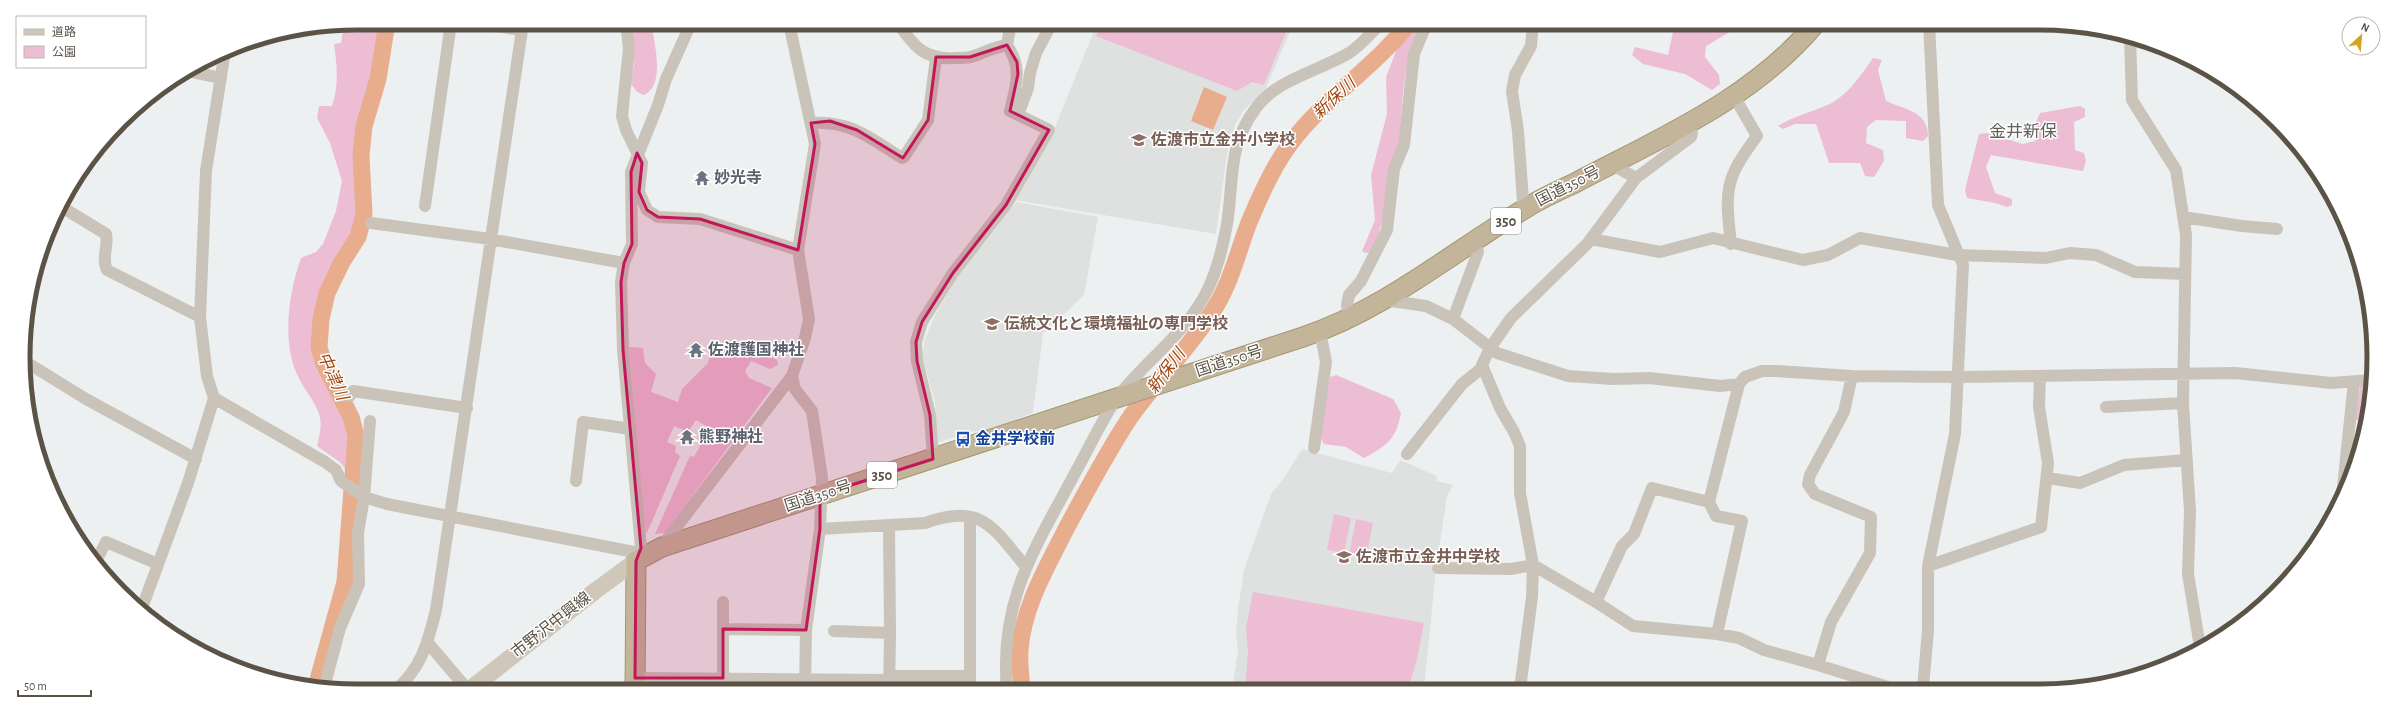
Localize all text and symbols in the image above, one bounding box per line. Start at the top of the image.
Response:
legend [16,16,146,68]
north arrow [2341,16,2381,56]
text: N [2359,21,2371,34]
text: 道路 [52,25,76,38]
text: 公園 [52,46,76,58]
water label: 新保川 [1309,72,1360,122]
district label: 金井新保 [1989,122,2057,140]
place label: 佐渡市立金井小学校 [1150,130,1295,148]
school or university icon: 佐渡市立金井小学校 [1130,131,1148,149]
street label: 国道350号 [1533,162,1603,209]
temple icon: 妙光寺 [693,169,711,187]
place label: 妙光寺 [714,169,762,186]
road number: 350 [1491,208,1521,234]
school or university icon: 伝統文化と環境福祉の専門学校 [983,315,1001,333]
place label: 伝統文化と環境福祉の専門学校 [1003,315,1228,332]
place label: 佐渡護国神社 [707,340,804,358]
temple icon: 佐渡護国神社 [687,341,705,359]
street label: 国道350号 [1193,342,1265,379]
water label: 新保川 [1143,343,1189,396]
water label: 中津川 [315,349,353,405]
place label: 熊野神社 [699,427,763,445]
temple icon: 熊野神社 [678,428,696,446]
place label: 金井学校前 [975,429,1055,447]
bus stop icon: 金井学校前 [954,430,972,448]
road number: 350 [867,462,897,488]
street label: 国道350号 [782,477,854,514]
place label: 佐渡市立金井中学校 [1355,547,1500,565]
school or university icon: 佐渡市立金井中学校 [1335,548,1353,566]
street label: 市野沢中興線 [508,588,594,661]
scale bar [18,672,91,698]
text: 50 m [24,680,47,692]

